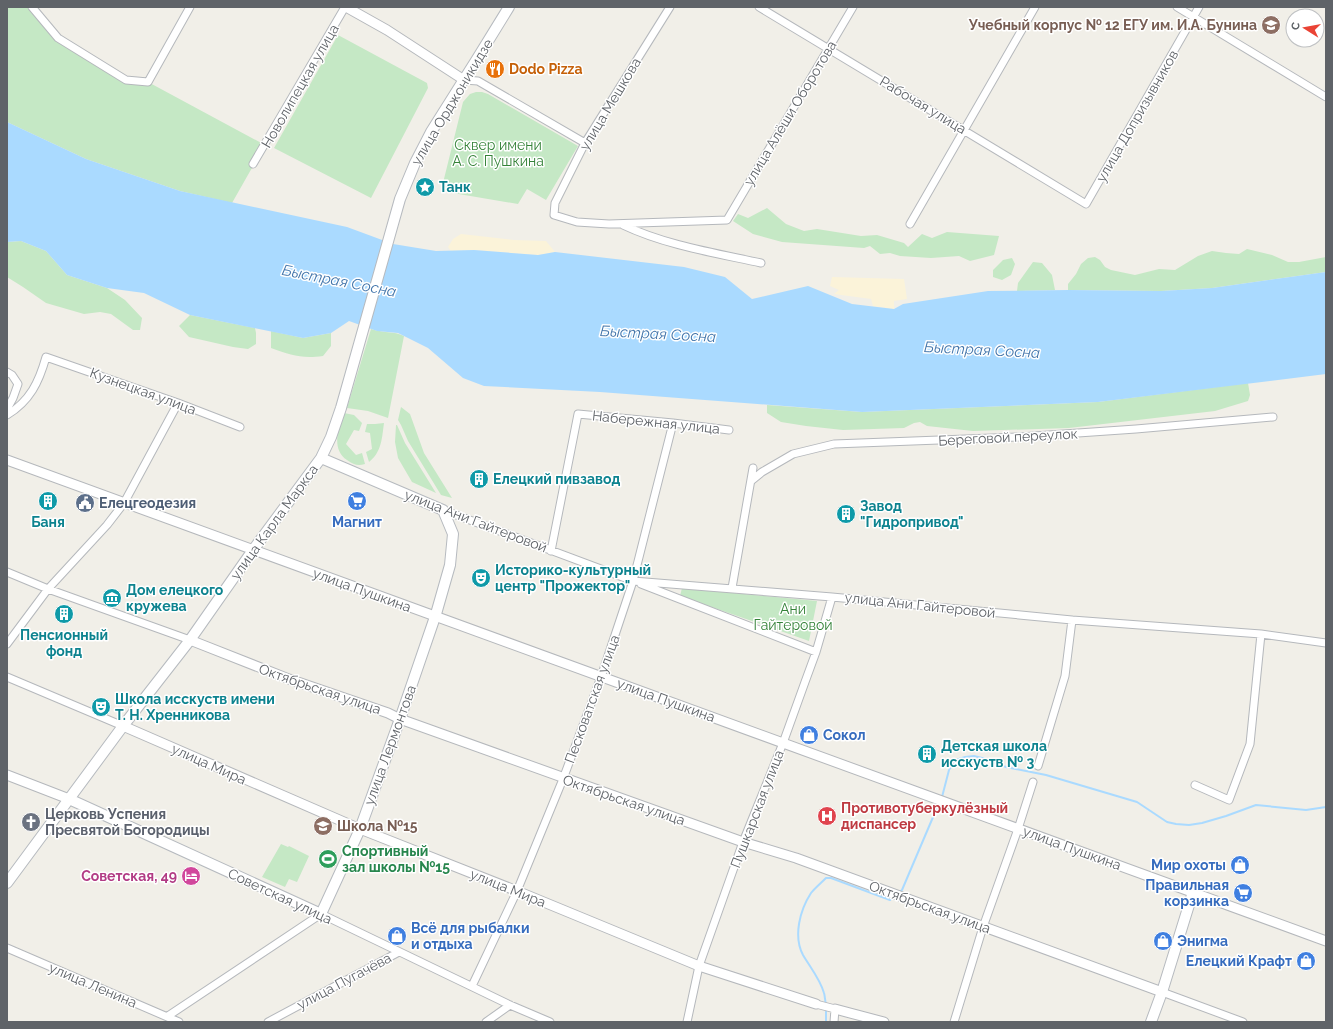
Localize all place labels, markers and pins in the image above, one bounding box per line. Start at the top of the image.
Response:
school or university icon: Учебный корпус № 12 ЕГУ им. И.А. Бунина [1260,14,1282,36]
place label: Учебный корпус № 12 ЕГУ им. И.А. Бунина [968,17,1257,33]
restaurant icon: Dodo Pizza [484,58,506,80]
place label: Dodo Pizza [509,61,583,77]
place icon: Танк [414,176,436,198]
place label: Танк [439,179,471,195]
building icon: Елецкий пивзавод [468,468,490,490]
place label: Елецкий пивзавод [493,471,620,487]
building icon: Баня [37,490,59,512]
supermarket icon: Магнит [346,490,368,512]
public building icon: Елецгеодезия [74,492,96,514]
place label: Елецгеодезия [99,495,196,511]
place label: Завод "Гидропривод" [860,498,963,530]
building icon: Завод "Гидропривод" [835,503,857,525]
place label: Баня [31,514,65,530]
place label: Магнит [332,514,382,530]
place label: Историко-культурный центр "Прожектор" [495,562,651,594]
theatre icon: Историко-культурный центр "Прожектор" [470,567,492,589]
place label: Дом елецкого кружева [126,582,224,614]
museum icon: Дом елецкого кружева [101,587,123,609]
building icon: Пенсионный фонд [53,603,75,625]
place label: Пенсионный фонд [20,627,108,659]
place label: Школа исскуств имени Т. Н. Хренникова [115,691,275,723]
theatre icon: Школа исскуств имени Т. Н. Хренникова [90,696,112,718]
shop icon: Сокол [798,724,820,746]
place label: Сокол [823,727,865,743]
place label: Детская школа исскуств № 3 [941,738,1047,770]
building icon: Детская школа исскуств № 3 [916,743,938,765]
place label: Противотуберкулёзный диспансер [841,800,1008,832]
hospital icon: Противотуберкулёзный диспансер [816,805,838,827]
place label: Церковь Успения Пресвятой Богородицы [45,806,210,838]
church icon: Церковь Успения Пресвятой Богородицы [20,811,42,833]
school or university icon: Школа №15 [312,815,334,837]
place label: Школа №15 [337,818,418,834]
place label: Спортивный зал школы №15 [342,843,450,875]
sports icon: Спортивный зал школы №15 [317,848,339,870]
shop icon: Мир охоты [1229,854,1251,876]
place label: Мир охоты [1151,857,1226,873]
hotel icon: Советская, 49 [180,865,202,887]
place label: Советская, 49 [81,868,177,884]
place label: Правильная корзинка [1145,877,1229,909]
supermarket icon: Правильная корзинка [1232,882,1254,904]
place label: Всё для рыбалки и отдыха [411,920,530,952]
shop icon: Всё для рыбалки и отдыха [386,925,408,947]
shop icon: Энигма [1152,930,1174,952]
place label: Энигма [1177,933,1228,949]
shop icon: Елецкий Крафт [1295,950,1317,972]
place label: Елецкий Крафт [1186,953,1292,969]

